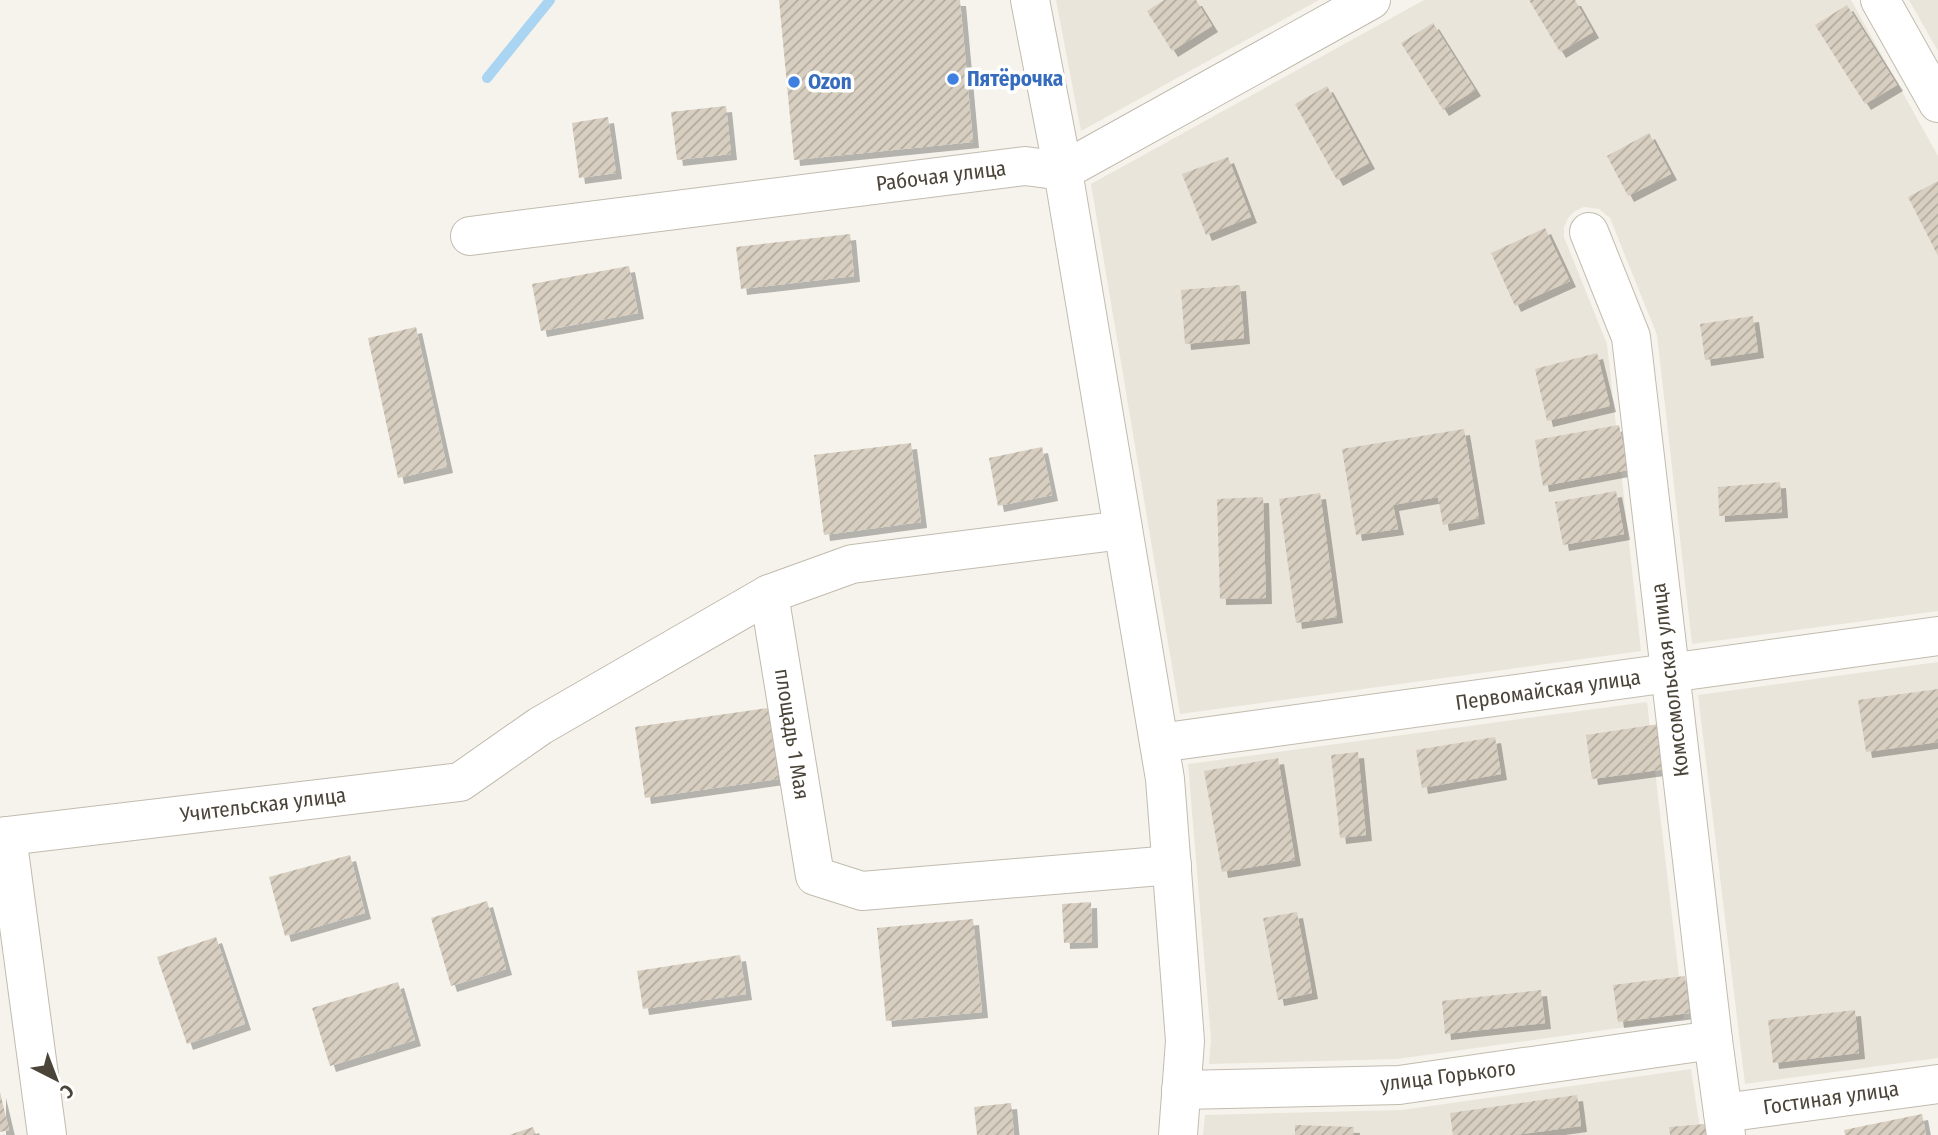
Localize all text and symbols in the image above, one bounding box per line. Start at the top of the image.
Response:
place label: Пятёрочка [967,66,1063,92]
place label: Ozon [808,69,852,95]
marker: Пятёрочка [945,71,961,87]
marker: Ozon [786,74,802,90]
street label: Рабочая улица [875,155,1007,197]
street label: Комсомольская улица [1645,582,1695,778]
street label: Первомайская улица [1454,664,1642,716]
street label: площадь 1 Мая [769,667,815,801]
street label: Учительская улица [178,782,347,828]
north arrow [21,1044,91,1114]
street label: улица Горького [1379,1055,1517,1097]
street label: Гостиная улица [1761,1076,1901,1120]
text: С [56,1079,78,1103]

